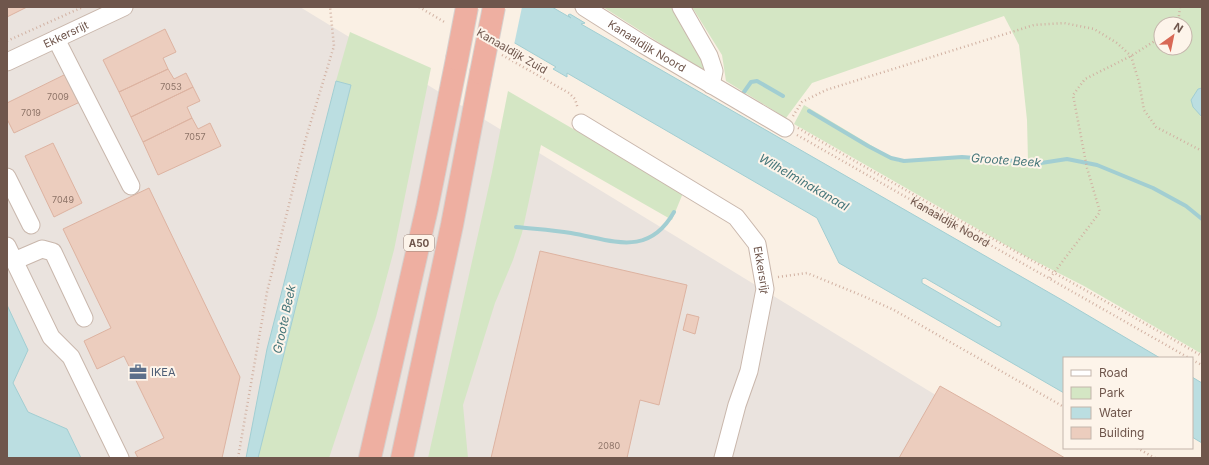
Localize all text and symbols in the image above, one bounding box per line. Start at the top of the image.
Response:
north arrow [1153,16,1193,56]
street label: Kanaaldijk Noord [605,17,688,75]
street label: Ekkersrijt [41,18,91,51]
text: N [1171,19,1186,36]
street label: Kanaaldijk Zuid [474,25,550,77]
house number: 7053 [160,81,182,92]
house number: 7009 [47,91,69,102]
house number: 7019 [21,107,41,118]
house number: 7057 [184,131,206,142]
water label: Wilhelminakanaal [757,150,852,214]
water label: Groote Beek [971,150,1042,170]
house number: 7049 [52,194,74,205]
street label: Kanaaldijk Noord [908,194,992,250]
road number: A50 [404,235,434,251]
street label: Ekkersrijt [751,245,772,296]
water label: Groote Beek [269,283,299,355]
legend [1063,357,1193,449]
office icon: IKEA [128,362,148,382]
place label: IKEA [151,365,176,379]
text: Road [1099,365,1128,380]
text: Park [1099,385,1125,400]
text: Water [1099,405,1133,420]
text: Building [1099,425,1144,440]
house number: 2080 [598,440,621,451]

